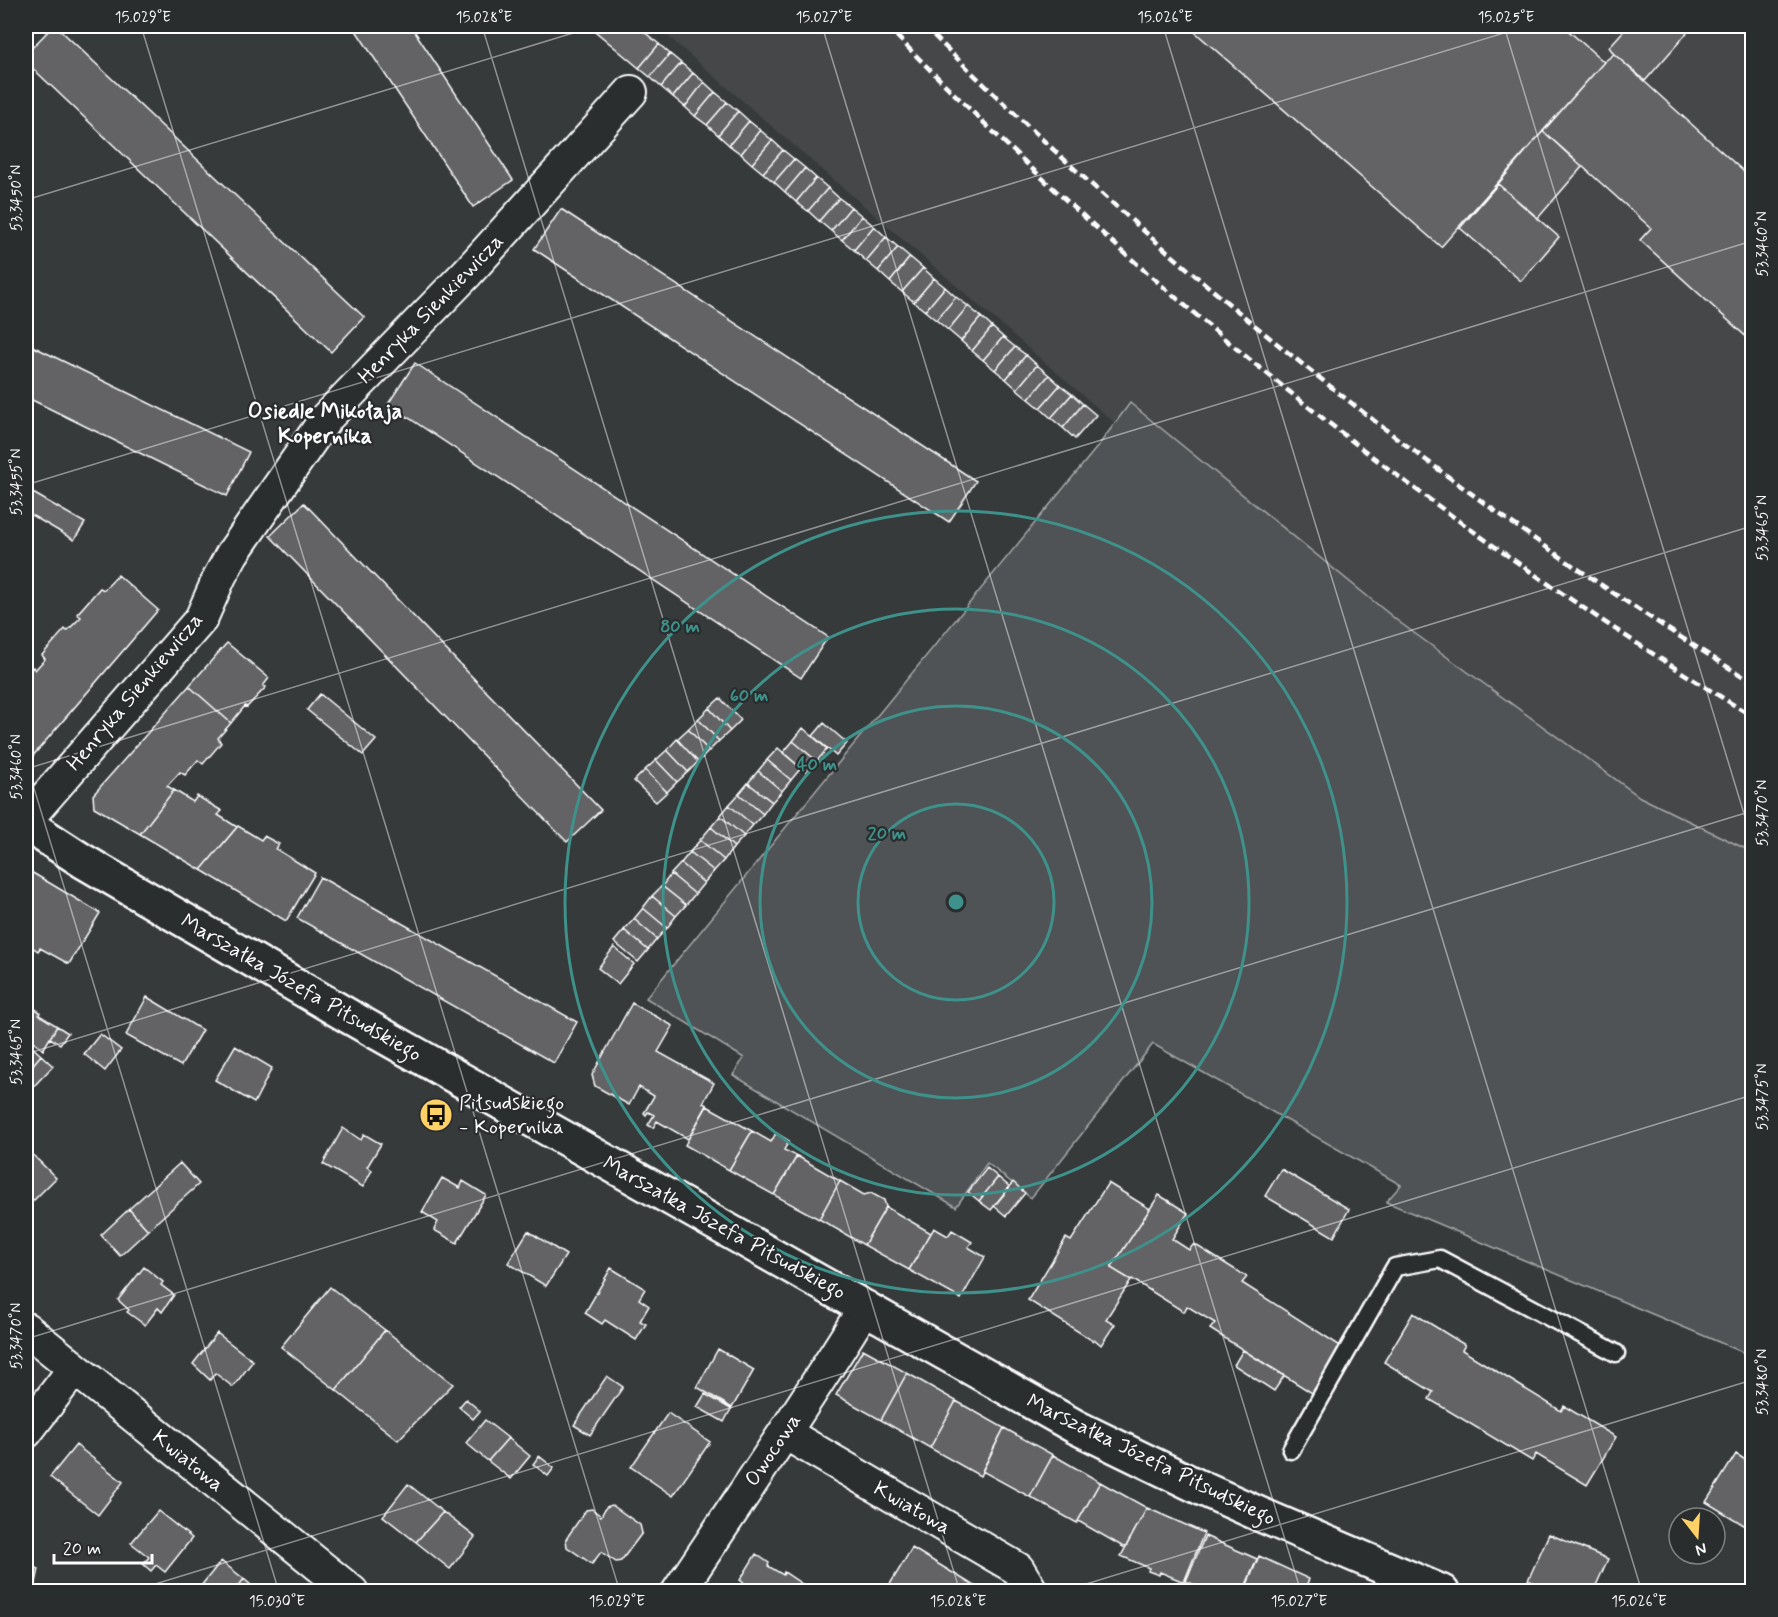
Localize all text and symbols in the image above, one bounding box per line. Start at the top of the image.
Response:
text: 15.029°E [115,8,171,28]
text: 15.028°E [456,8,512,28]
text: 15.027°E [796,8,853,28]
text: 15.026°E [1137,8,1193,28]
text: 15.025°E [1478,8,1535,28]
text: 53.3450°N [7,165,27,231]
text: 53.3460°N [1753,211,1773,277]
street label: Henryka Sienkiewicza [352,228,510,390]
district label: Osiedle Mikołaja Kopernika [248,398,402,451]
text: 53.3455°N [7,448,27,516]
text: 53.3465°N [1753,495,1773,561]
street label: Henryka Sienkiewicza [60,607,210,777]
text: 80 m [660,615,700,639]
text: 60 m [730,684,768,708]
text: 53.3460°N [7,734,27,800]
text: 40 m [797,753,837,777]
text: 53.3470°N [1753,780,1773,846]
text: 20 m [868,822,906,846]
centre of rings [946,892,966,912]
street label: Marszałka Józefa Piłsudskiego [174,907,427,1070]
text: 53.3465°N [7,1019,27,1085]
text: 53.3475°N [1753,1063,1773,1131]
place label: Piłsudskiego - Kopernika [459,1089,564,1141]
bus stop icon: Piłsudskiego - Kopernika [418,1097,454,1133]
street label: Marszałka Józefa Piłsudskiego [597,1149,851,1308]
text: 53.3470°N [7,1303,27,1369]
text: 53.3480°N [1753,1349,1773,1415]
street label: Marszałka Józefa Piłsudskiego [1021,1387,1280,1534]
street label: Owocowa [738,1408,808,1492]
street label: Kwiatowa [146,1423,230,1499]
street label: Kwiatowa [868,1475,956,1541]
north arrow [1667,1506,1727,1566]
scale bar [54,1527,152,1565]
text: 20 m [63,1537,101,1561]
text: N [1693,1537,1709,1561]
text: 15.030°E [249,1592,305,1612]
text: 15.029°E [589,1592,645,1612]
text: 15.028°E [930,1592,986,1612]
text: 15.027°E [1271,1592,1328,1612]
text: 15.026°E [1611,1592,1667,1612]

